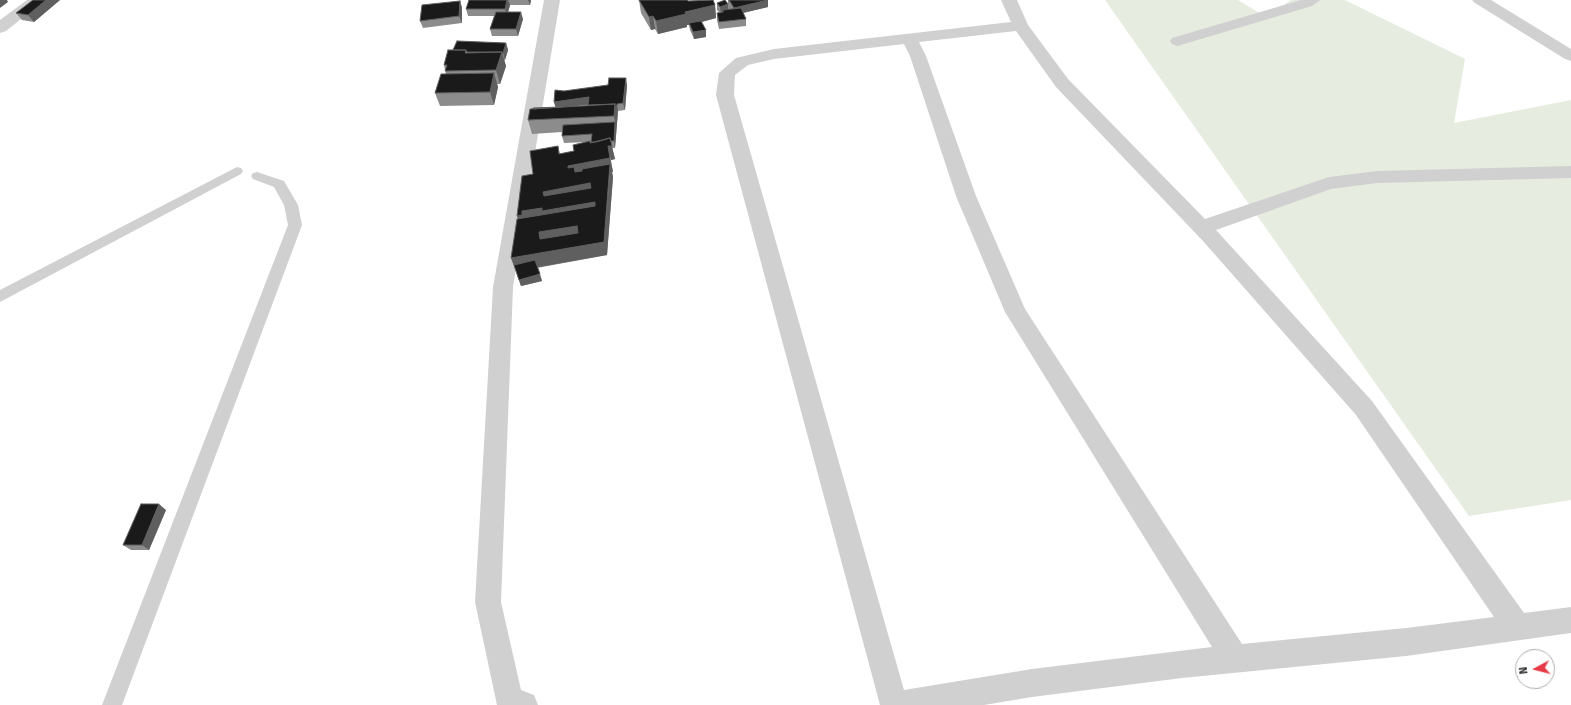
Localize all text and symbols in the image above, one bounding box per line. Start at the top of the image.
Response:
north arrow [1515,649,1555,689]
text: N [1517,666,1530,675]

